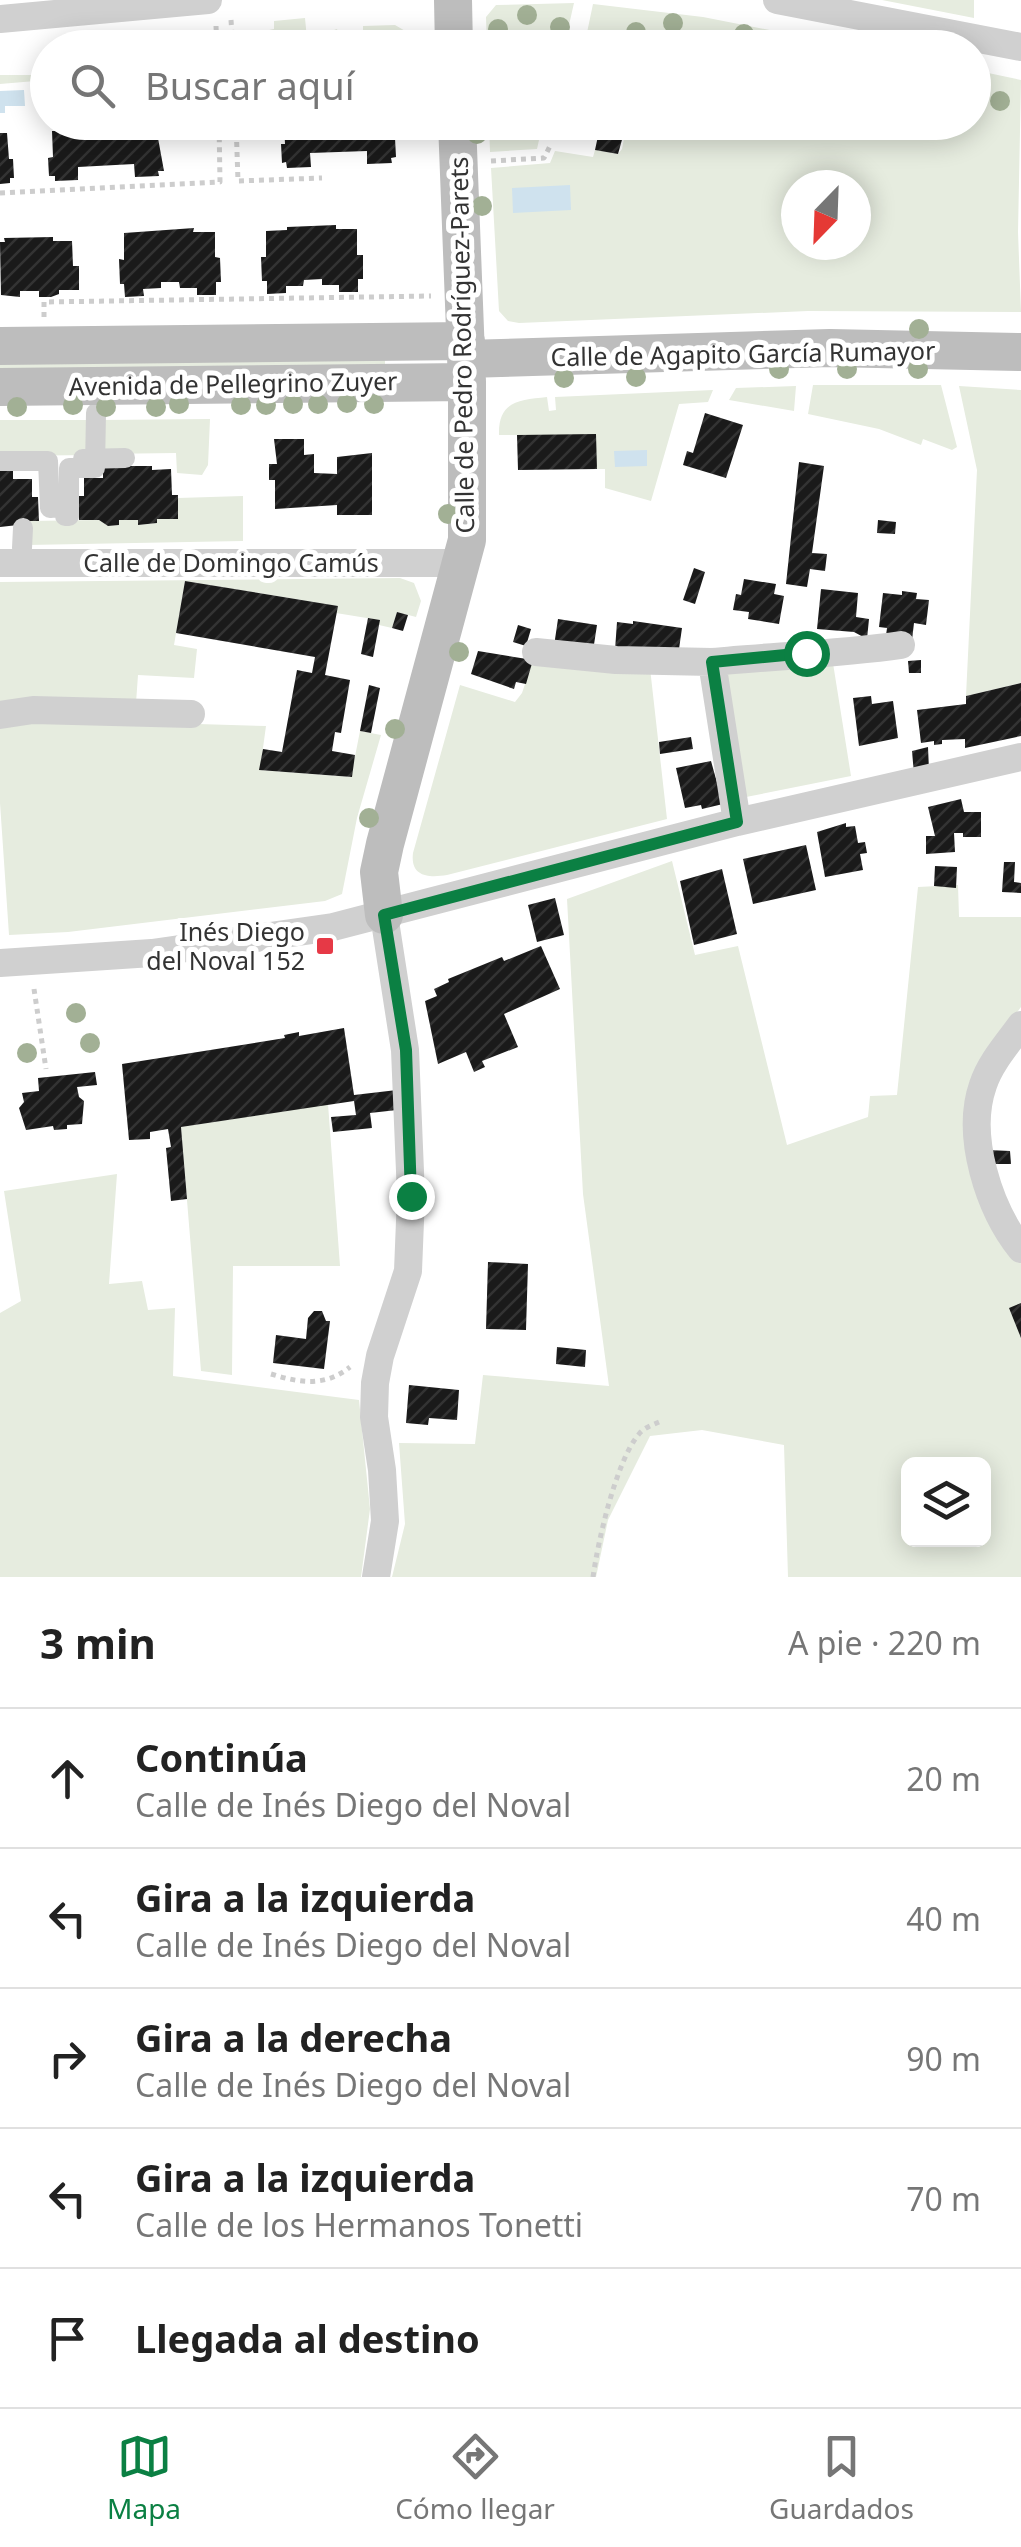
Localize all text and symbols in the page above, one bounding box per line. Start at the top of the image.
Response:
search box [30,30,991,140]
icon: search [65,58,120,113]
text: Buscar aquí [145,59,355,111]
street label: Calle de Pedro Rodríguez-Parets [441,156,481,534]
north arrow [781,170,871,260]
street label: Calle de Agapito García Rumayor [550,333,936,373]
street label: Avenida de Pellegrino Zuyer [68,363,398,403]
street label: Calle de Domingo Camús [83,545,379,579]
route start [784,631,830,677]
place label: Inés Diego del Noval 152 [146,914,305,977]
marker: Inés Diego del Noval 152 [314,935,336,957]
route end [389,1174,435,1220]
map controls [901,1457,991,1547]
button: layers [901,1457,991,1547]
text: 3 min [40,1614,156,1671]
text: A pie · 220 m [788,1621,981,1664]
text: Continúa [135,1731,308,1783]
icon: ahead [40,1751,95,1806]
text: 20 m [906,1757,981,1800]
text: Calle de Inés Diego del Noval [135,1783,571,1826]
text: Gira a la izquierda [135,1871,475,1923]
icon: left [40,1891,95,1946]
text: 40 m [906,1897,981,1940]
text: Calle de Inés Diego del Noval [135,1923,571,1966]
text: Gira a la derecha [135,2011,452,2063]
icon: right [40,2031,95,2086]
text: 90 m [906,2037,981,2080]
text: Calle de Inés Diego del Noval [135,2063,571,2106]
text: Gira a la izquierda [135,2151,475,2203]
icon: left [40,2171,95,2226]
text: 70 m [906,2177,981,2220]
text: Calle de los Hermanos Tonetti [135,2203,583,2246]
icon: arrive [40,2311,95,2366]
text: Llegada al destino [135,2312,480,2364]
tab: Mapa [107,2429,181,2527]
tab: Cómo llegar [395,2429,555,2527]
tab: Guardados [769,2429,914,2527]

